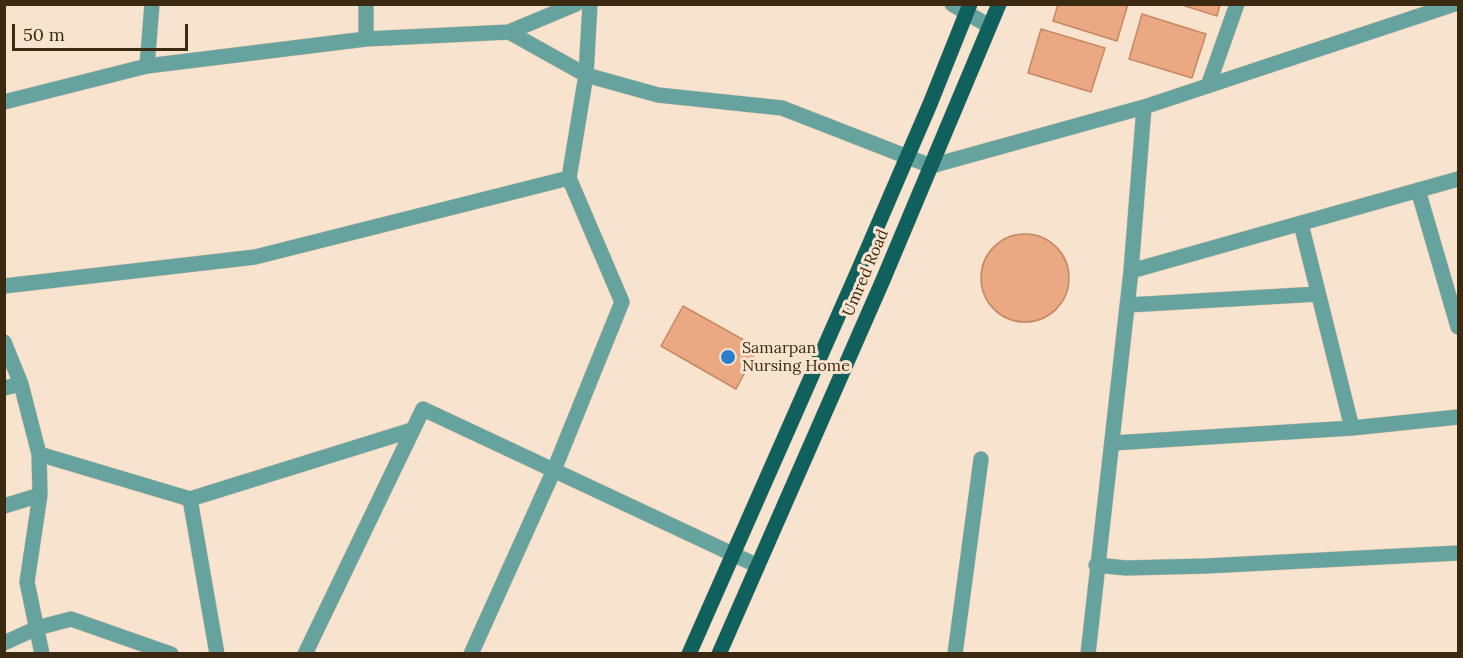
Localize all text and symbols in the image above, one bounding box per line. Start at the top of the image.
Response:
scale bar [15,12,190,50]
text: 50 m [23,23,65,46]
street label: Umred Road [839,227,893,319]
place label: Samarpan Nursing Home [742,338,850,376]
marker: Samarpan Nursing Home [719,348,737,366]

